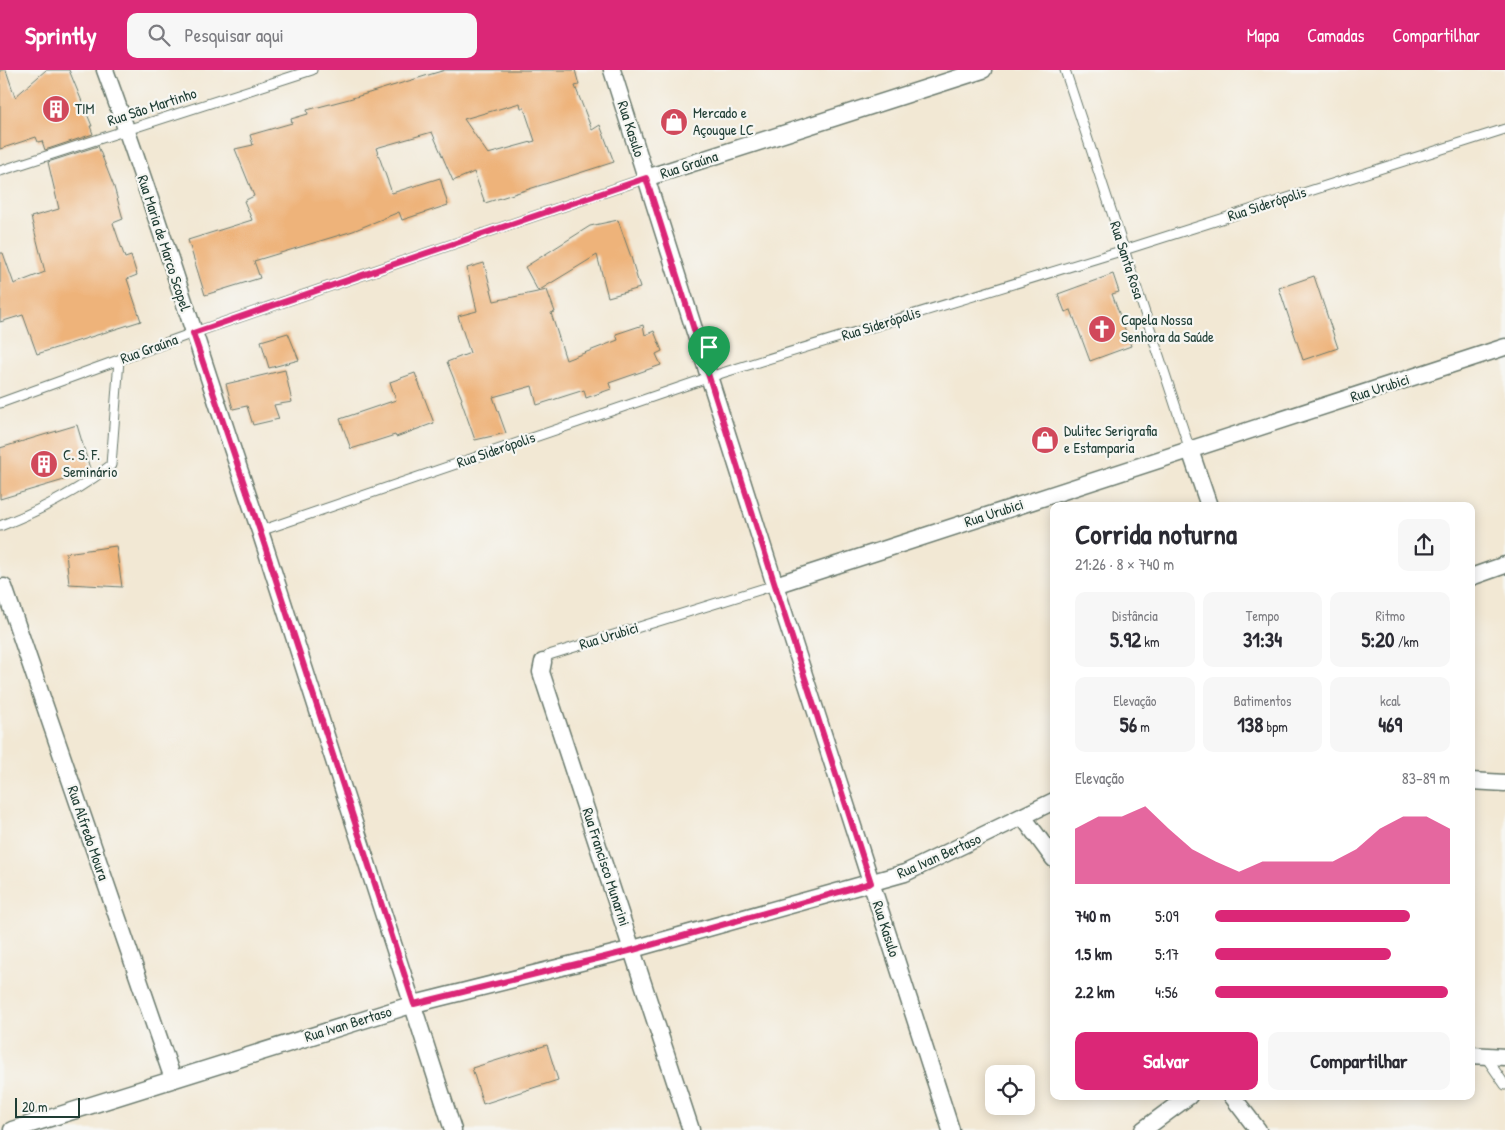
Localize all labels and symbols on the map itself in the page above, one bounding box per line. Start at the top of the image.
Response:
street label: Rua São Martinho [105,82,199,131]
building icon: TIM [41,94,71,124]
place label: TIM [75,98,95,119]
street label: Rua Kasulo [613,98,650,160]
place label: Mercado e Açougue LC [693,102,754,140]
shop icon: Mercado e Açougue LC [659,107,689,137]
street label: Rua Graúna [657,145,721,184]
street label: Rua Maria de Marco Scopel [133,172,196,313]
street label: Rua Siderópolis [1225,181,1309,226]
street label: Rua Santa Rosa [1105,218,1150,302]
street label: Rua Siderópolis [839,301,923,345]
place label: Capela Nossa Senhora da Saúde [1121,309,1214,347]
church icon: Capela Nossa Senhora da Saúde [1087,314,1117,344]
pin [688,326,730,377]
street label: Rua Graúna [117,328,181,369]
street label: Rua Urubici [1348,368,1412,407]
place label: Dulitec Serigrafia e Estamparia [1064,420,1157,458]
shop icon: Dulitec Serigrafia e Estamparia [1030,425,1060,455]
street label: Rua Siderópolis [454,426,538,473]
place label: C. S. F. Seminário [63,444,117,482]
building icon: C. S. F. Seminário [29,449,59,479]
street label: Rua Urubici [962,493,1026,532]
street label: Rua Urubici [577,617,641,654]
street label: Rua Alfredo Moura [63,783,114,883]
street label: Rua Francisco Munarini [577,805,636,929]
street label: Rua Ivan Bertaso [893,828,984,883]
street label: Rua Kasulo [868,898,905,960]
street label: Rua Ivan Bertaso [302,1000,394,1047]
scale bar [15,1095,80,1118]

